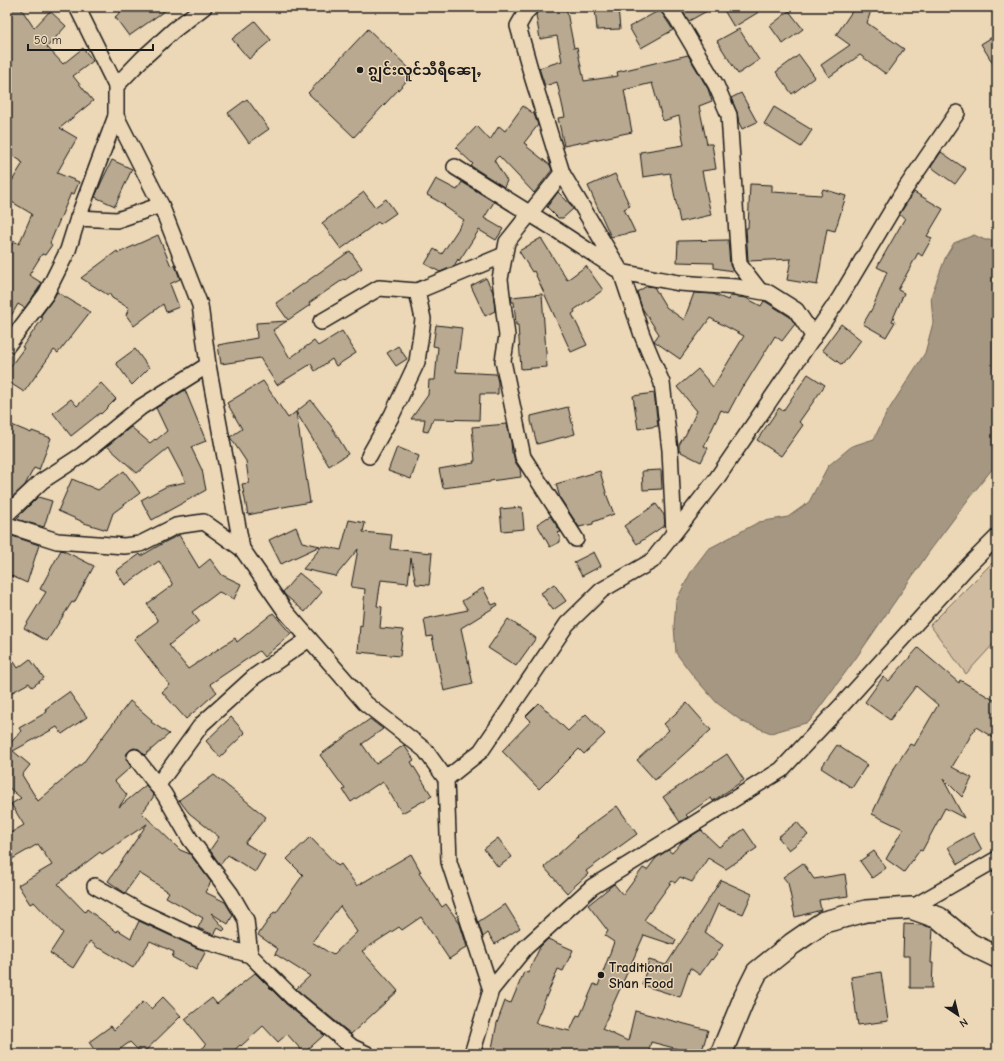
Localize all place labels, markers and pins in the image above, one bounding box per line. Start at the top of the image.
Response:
place label: ၵျွင်းလူင်သီရီၼေႃႇ [368,60,482,83]
marker: ၵျွင်းလူင်သီရီၼေႃႇ [355,65,365,75]
place label: Traditional Shan Food [609,959,674,992]
marker: Traditional Shan Food [596,970,606,980]

